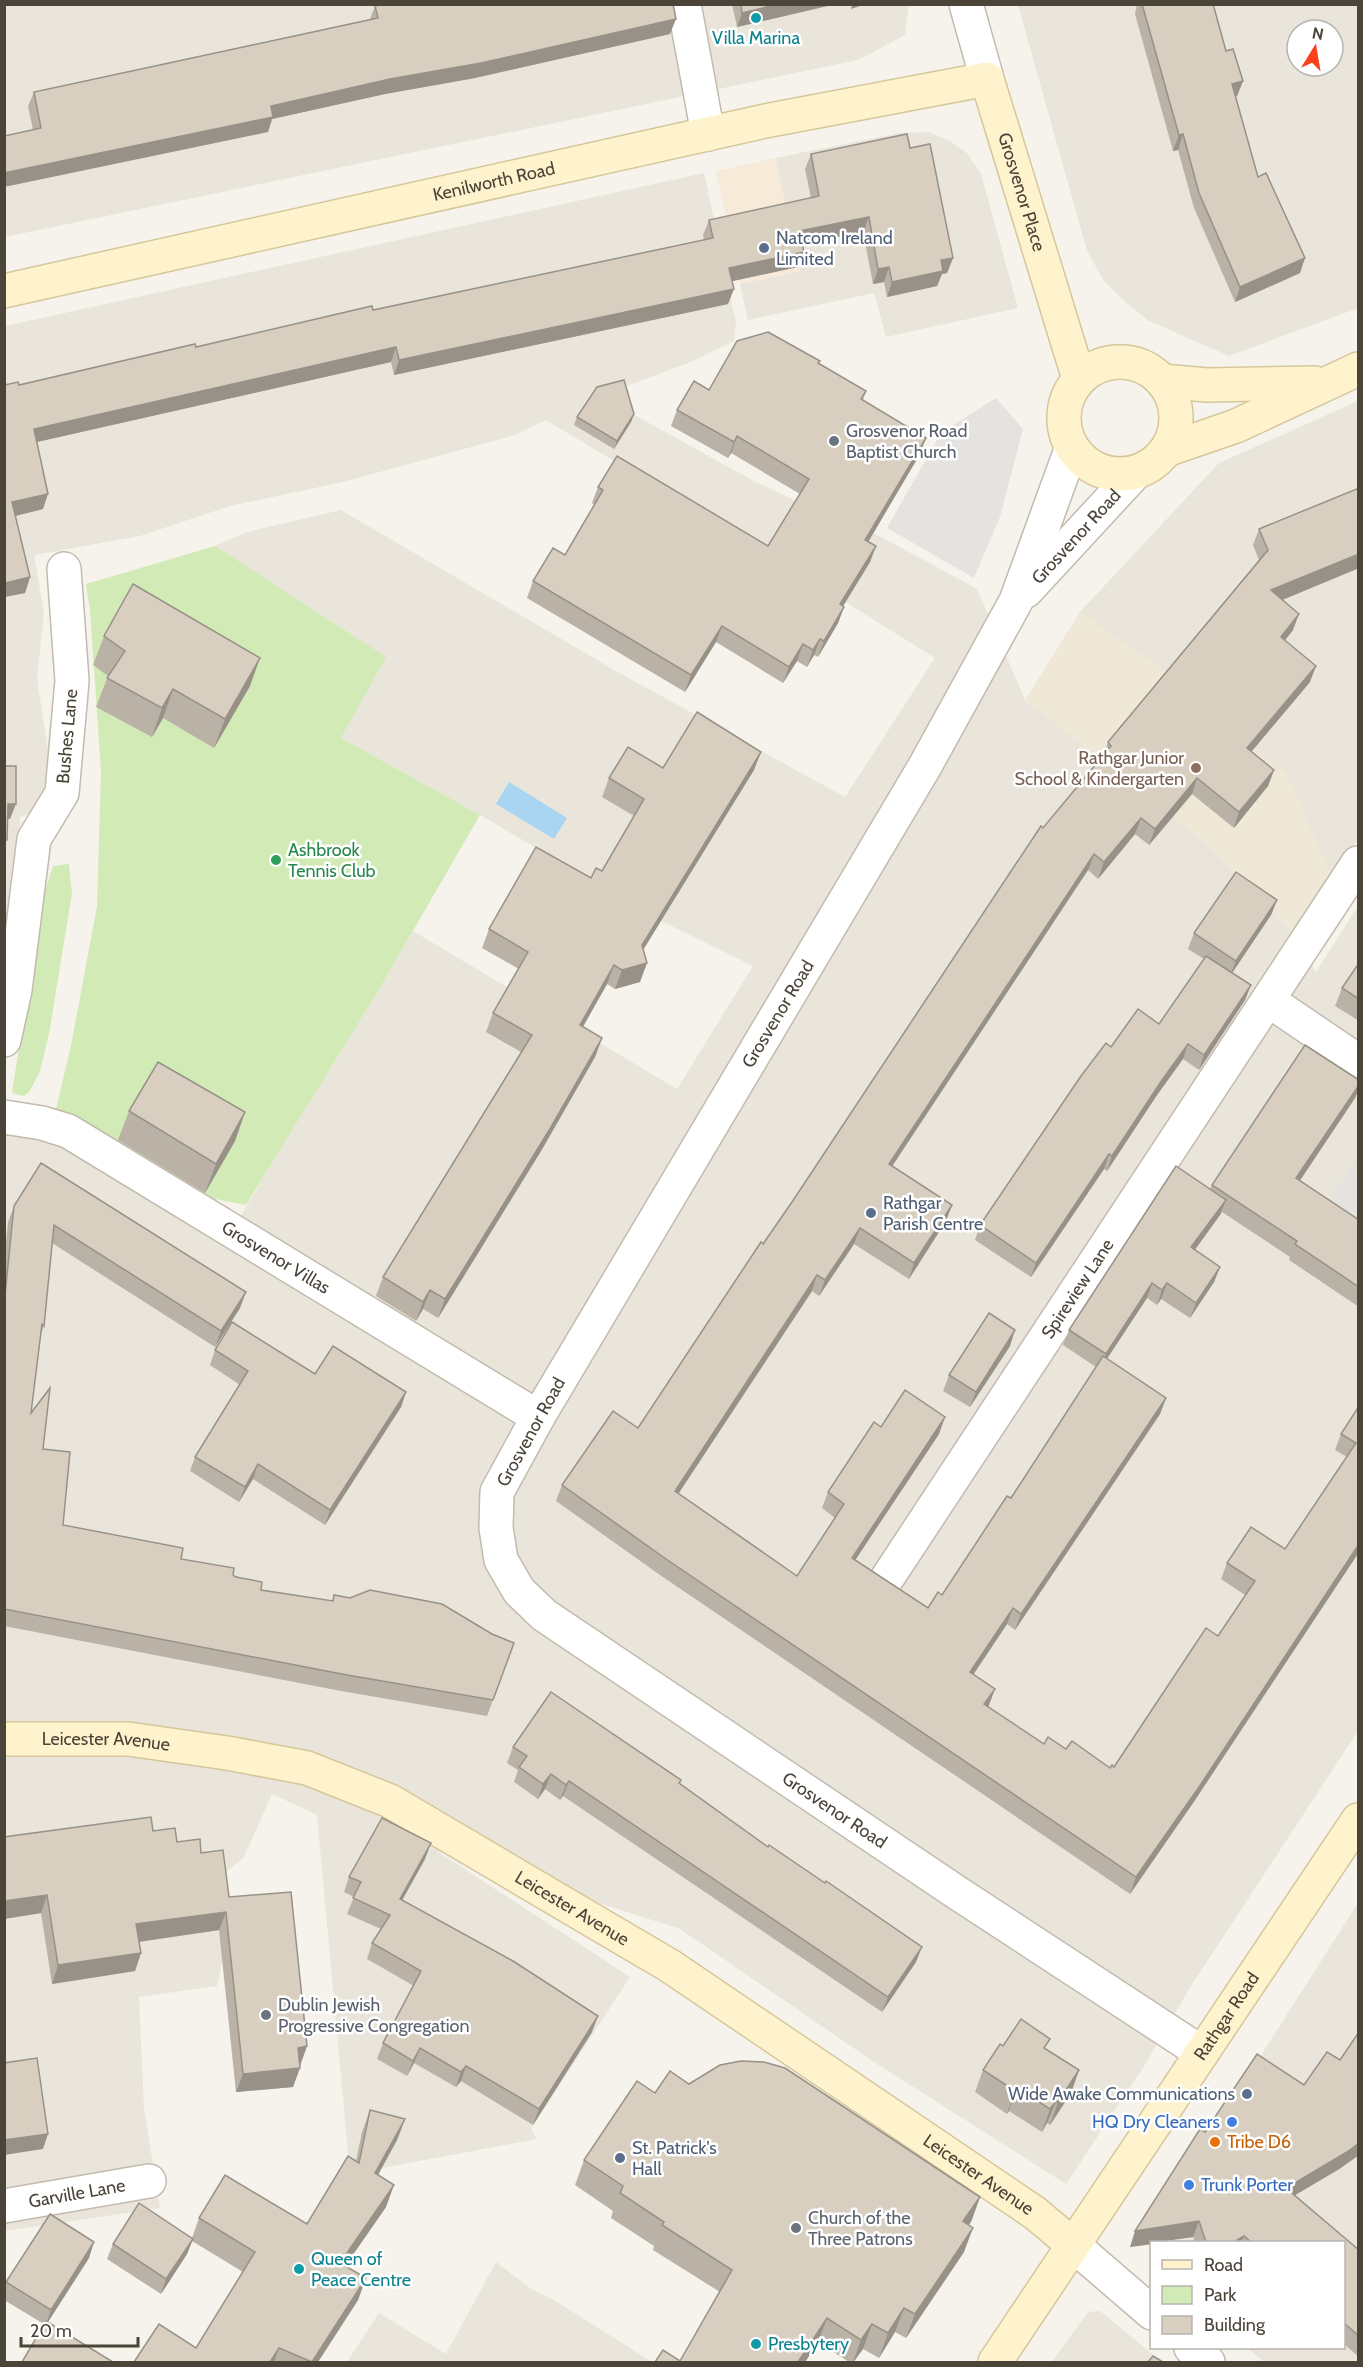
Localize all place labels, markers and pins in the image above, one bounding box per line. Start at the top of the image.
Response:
marker: Villa Marina [749,11,763,25]
place label: Villa Marina [712,27,800,49]
place label: Natcom Ireland Limited [776,227,893,270]
marker: Natcom Ireland Limited [757,241,771,255]
place label: Grosvenor Road Baptist Church [846,420,967,463]
marker: Grosvenor Road Baptist Church [827,434,841,448]
place label: Rathgar Junior School & Kindergarten [1015,747,1184,790]
marker: Rathgar Junior School & Kindergarten [1189,761,1203,775]
place label: Ashbrook Tennis Club [288,839,376,882]
marker: Ashbrook Tennis Club [269,853,283,867]
place label: Rathgar Parish Centre [883,1192,983,1235]
marker: Rathgar Parish Centre [864,1206,878,1220]
place label: Dublin Jewish Progressive Congregation [278,1994,470,2037]
marker: Dublin Jewish Progressive Congregation [259,2008,273,2022]
place label: Wide Awake Communications [1008,2083,1235,2105]
marker: Wide Awake Communications [1240,2087,1254,2101]
place label: HQ Dry Cleaners [1092,2111,1220,2133]
marker: HQ Dry Cleaners [1225,2115,1239,2129]
place label: Tribe D6 [1227,2131,1291,2153]
marker: Tribe D6 [1208,2135,1222,2149]
place label: St. Patrick's Hall [632,2137,717,2180]
marker: St. Patrick's Hall [613,2151,627,2165]
place label: Trunk Porter [1201,2174,1293,2196]
marker: Trunk Porter [1182,2178,1196,2192]
place label: Church of the Three Patrons [808,2207,913,2250]
marker: Church of the Three Patrons [789,2221,803,2235]
place label: Queen of Peace Centre [311,2248,411,2291]
marker: Queen of Peace Centre [292,2262,306,2276]
place label: Presbytery [768,2333,849,2355]
marker: Presbytery [749,2337,763,2351]

